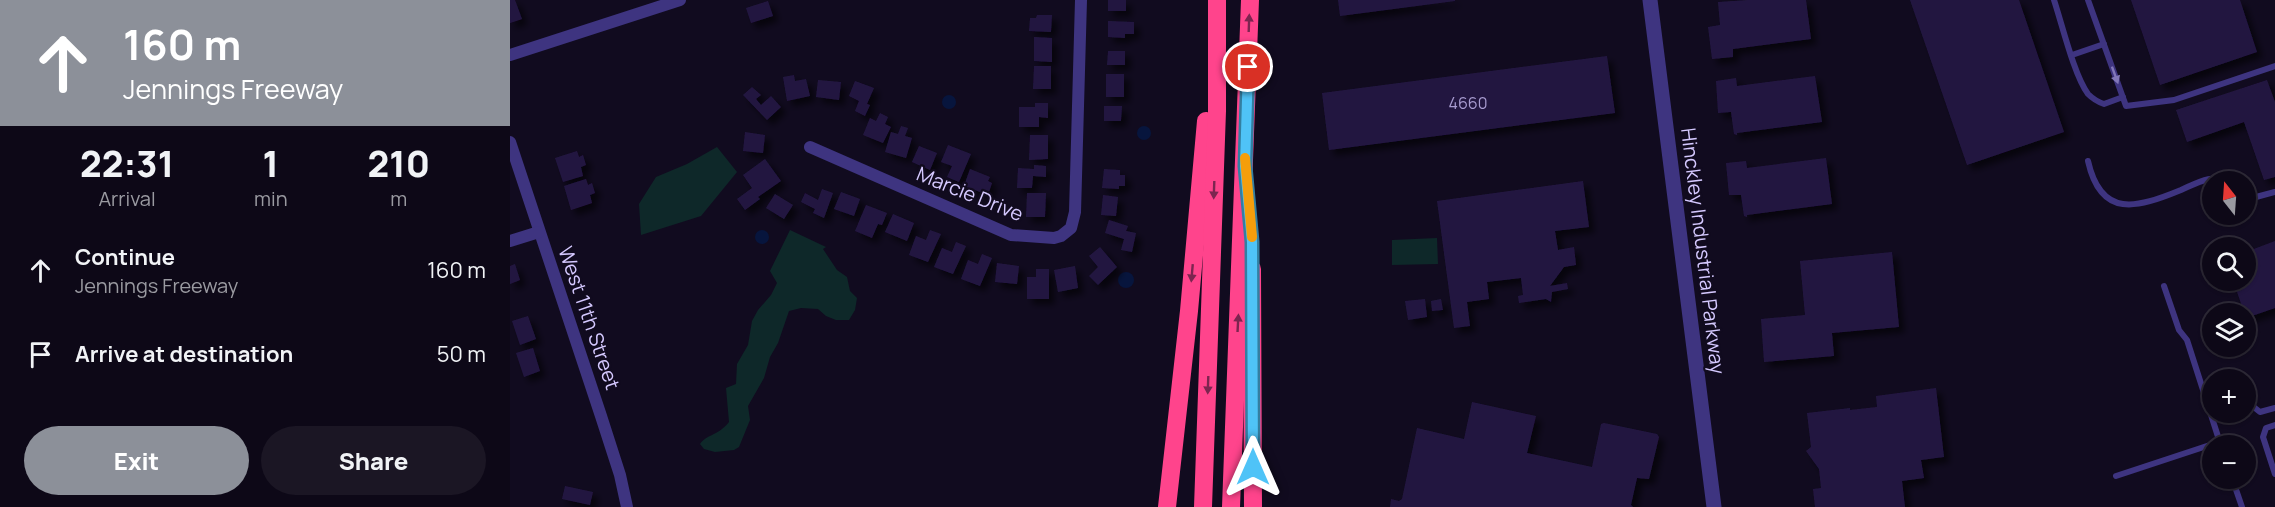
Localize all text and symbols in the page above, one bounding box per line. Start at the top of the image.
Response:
one-way arrow [1245,14,1254,33]
text: 160 m [123,15,241,73]
icon: ahead [24,24,102,102]
pin [1222,41,1273,92]
icon: arrive [1231,50,1264,83]
one-way arrow [2110,66,2120,84]
text: Jennings Freeway [123,70,343,107]
house number: 4660 [1448,92,1488,114]
street label: Hinckley Industrial Parkway [1675,126,1732,376]
text: 22:31 [80,139,174,188]
text: 1 [263,139,279,188]
text: 210 [368,139,430,188]
street label: Marcie Drive [913,160,1028,227]
north arrow [2202,171,2256,225]
map controls [2202,171,2256,489]
one-way arrow [1210,180,1219,199]
text: Arrival [98,185,156,212]
text: min [254,185,288,212]
text: m [390,185,407,212]
button: search [2202,237,2256,291]
text: Continue [75,242,175,272]
street label: West 11th Street [552,243,627,393]
icon: ahead [24,254,57,287]
text: 160 m [427,255,486,285]
one-way arrow [1187,263,1197,282]
text: Jennings Freeway [75,272,238,299]
button: layers [2202,303,2256,357]
one-way arrow [1234,313,1243,332]
icon: arrive [24,338,57,371]
text: Arrive at destination [75,339,293,369]
text: 50 m [437,339,486,369]
button: + [2202,369,2256,423]
one-way arrow [1203,375,1212,394]
button: Exit [24,426,249,495]
button: Share [261,426,486,495]
position arrow [1221,435,1285,499]
button: − [2202,435,2256,489]

